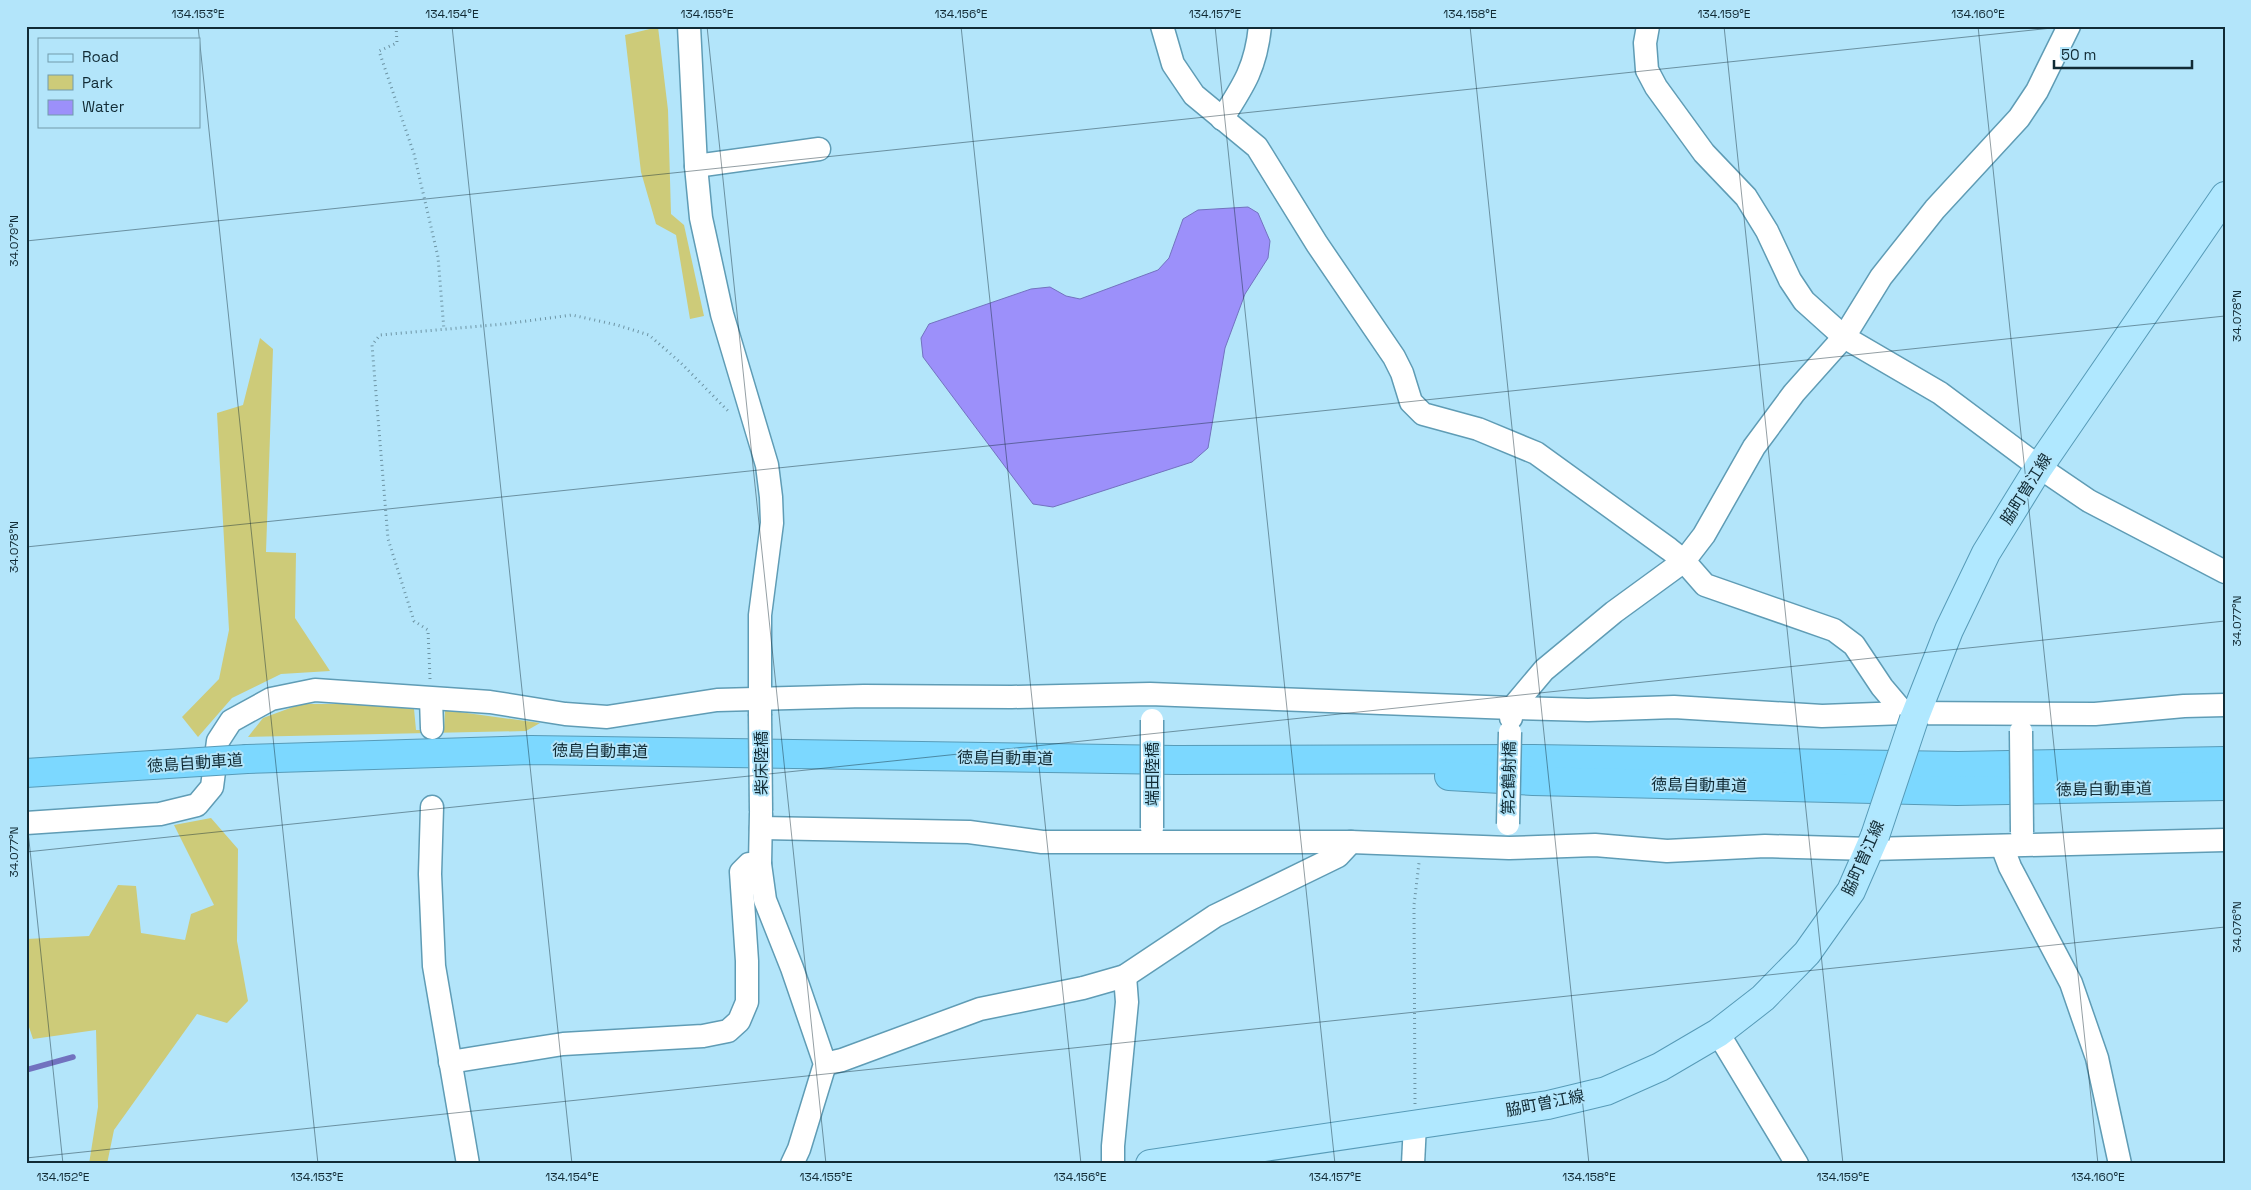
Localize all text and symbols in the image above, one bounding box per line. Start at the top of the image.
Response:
text: 134.153°E [171,6,225,22]
text: 134.154°E [425,6,479,22]
text: 134.155°E [680,6,734,22]
text: 134.156°E [934,6,988,22]
text: 134.157°E [1189,6,1241,22]
text: 134.158°E [1443,6,1497,22]
text: 134.159°E [1697,6,1751,22]
text: 134.160°E [1951,6,2005,22]
legend [38,38,200,128]
scale bar [2054,38,2191,70]
text: 50 m [2061,45,2096,64]
text: Road [82,47,119,66]
text: Park [82,73,113,92]
text: Water [82,97,125,116]
text: 34.079°N [6,215,22,267]
text: 34.078°N [2229,290,2245,342]
street label: 脇町曽江線 [1996,450,2056,528]
text: 34.078°N [6,521,22,573]
text: 34.077°N [2229,595,2245,647]
street label: 柴床陸橋 [751,731,772,795]
street label: 徳島自動車道 [552,740,648,762]
street label: 第2鶴射橋 [1498,741,1520,815]
street label: 端田陸橋 [1142,742,1163,806]
street label: 徳島自動車道 [957,747,1053,769]
street label: 徳島自動車道 [146,749,244,777]
street label: 徳島自動車道 [1651,774,1747,796]
street label: 徳島自動車道 [2056,778,2152,800]
street label: 脇町曽江線 [1837,817,1889,899]
text: 34.077°N [6,826,22,878]
text: 34.076°N [2229,901,2245,953]
street label: 脇町曽江線 [1504,1085,1586,1121]
text: 134.152°E [37,1169,90,1185]
text: 134.153°E [290,1169,344,1185]
text: 134.154°E [545,1169,599,1185]
text: 134.155°E [799,1169,853,1185]
text: 134.156°E [1053,1169,1107,1185]
text: 134.157°E [1309,1169,1361,1185]
text: 134.158°E [1562,1169,1616,1185]
text: 134.159°E [1816,1169,1870,1185]
text: 134.160°E [2071,1169,2125,1185]

